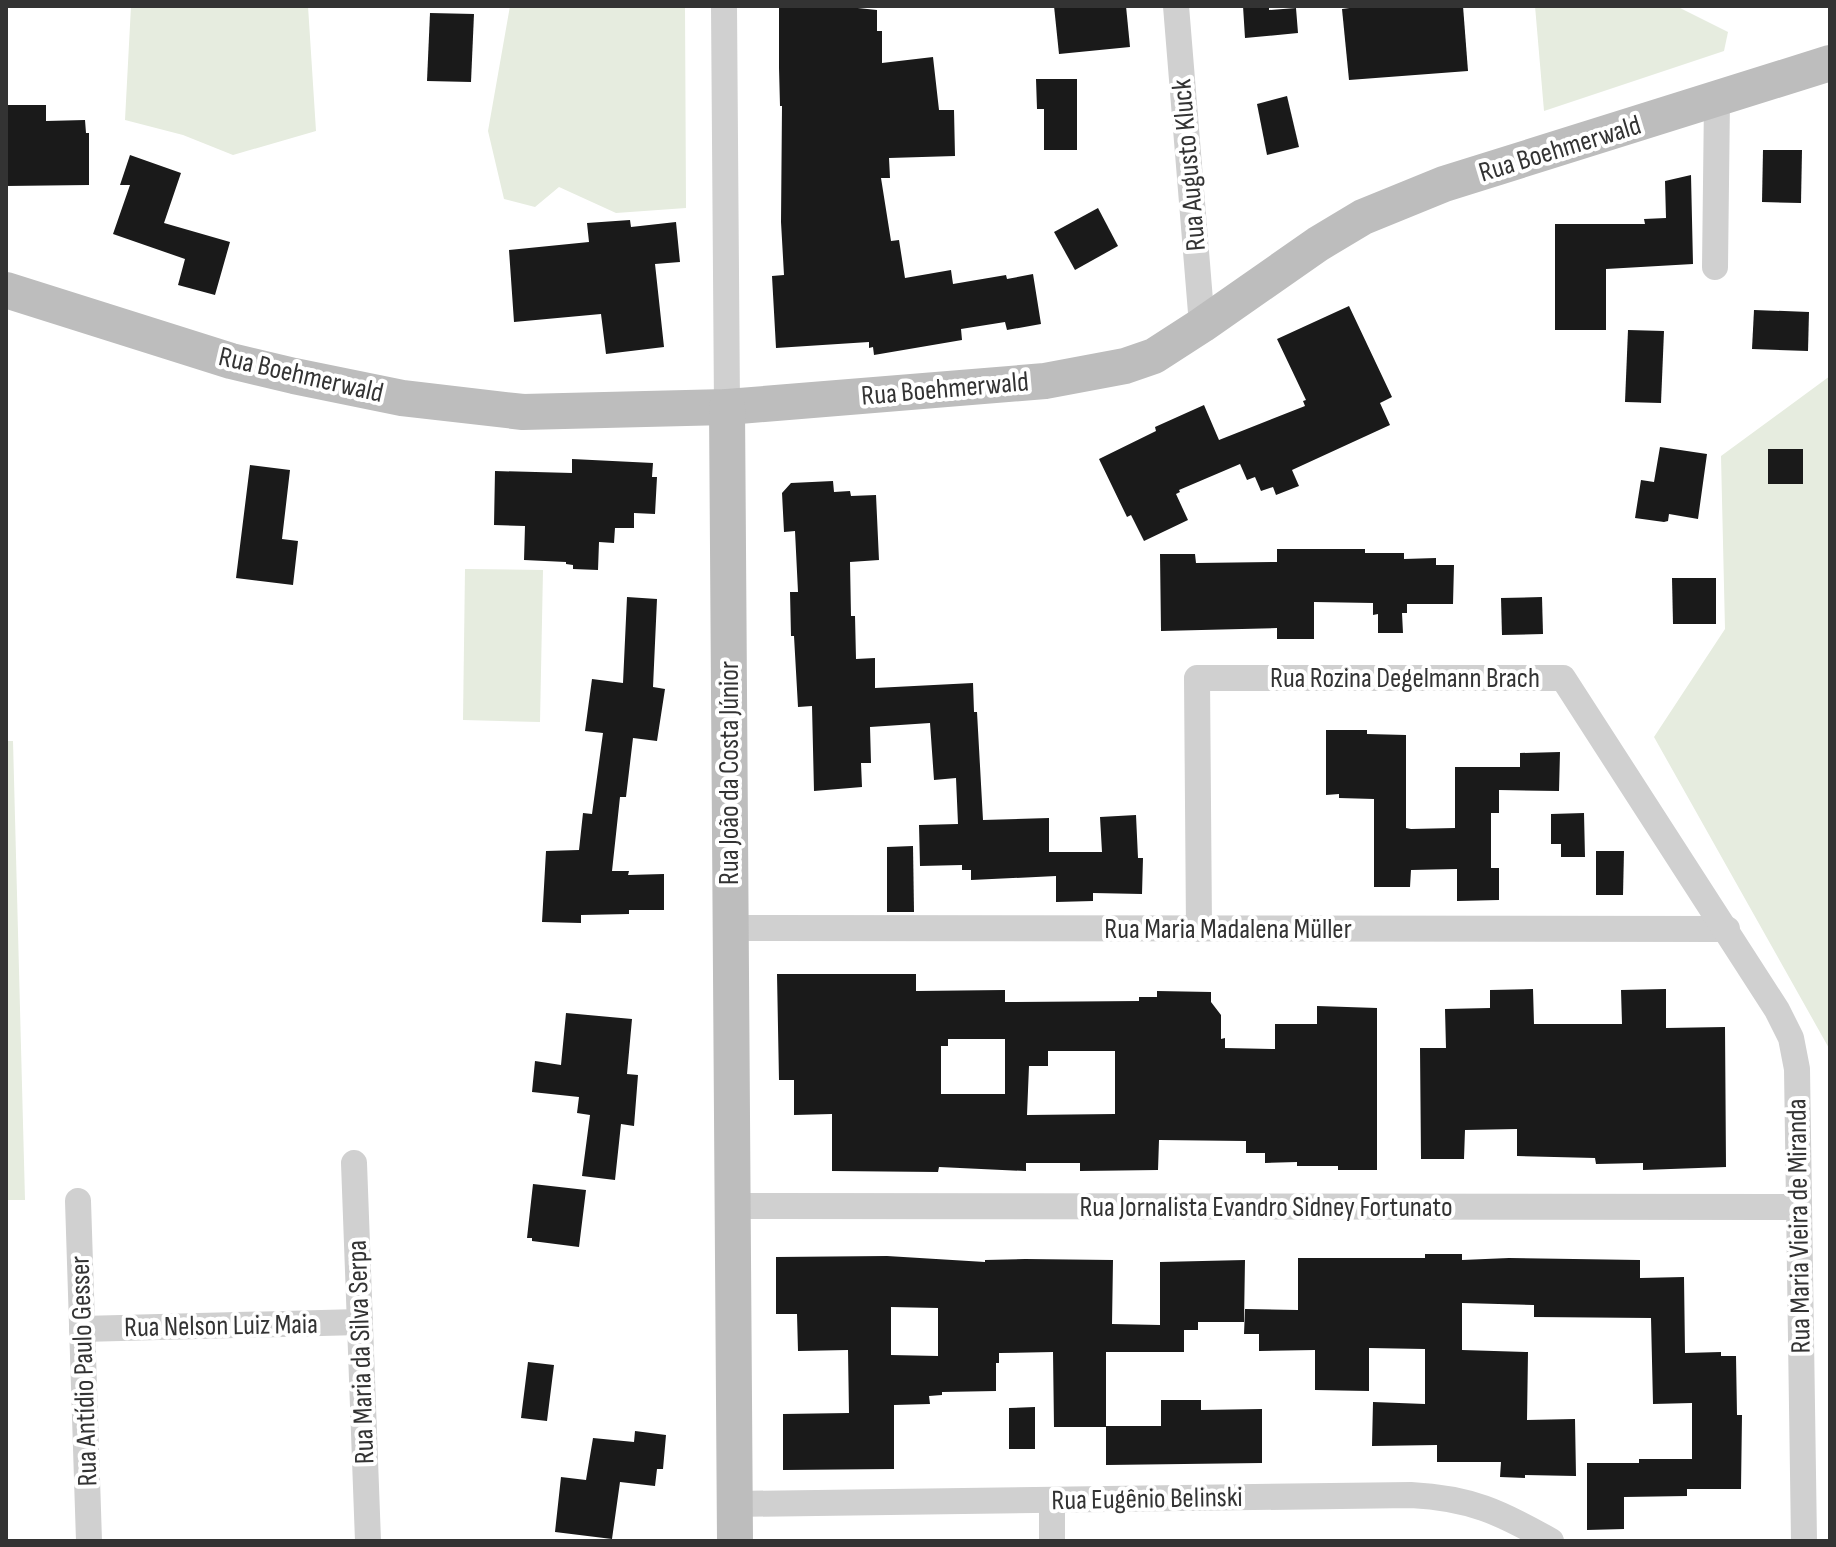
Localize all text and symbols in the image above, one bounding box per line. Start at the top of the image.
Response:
street label: Rua Augusto Kluck [1165,77,1213,252]
street label: Rua Boehmerwald [1475,109,1645,189]
street label: Rua Boehmerwald [215,340,387,410]
street label: Rua Boehmerwald [860,365,1030,413]
street label: Rua João da Costa Júnior [713,661,746,885]
street label: Rua Rozina Degelmann Brach [1270,662,1540,695]
street label: Rua Maria Madalena Müller [1104,913,1352,946]
street label: Rua Maria Vieira de Miranda [1780,1098,1818,1354]
street label: Rua Jornalista Evandro Sidney Fortunato [1079,1191,1453,1224]
street label: Rua Maria da Silva Serpa [341,1239,381,1465]
street label: Rua Antídio Paulo Gesser [63,1255,105,1487]
street label: Rua Nelson Luiz Maia [124,1308,318,1344]
street label: Rua Eugênio Belinski [1051,1481,1243,1517]

